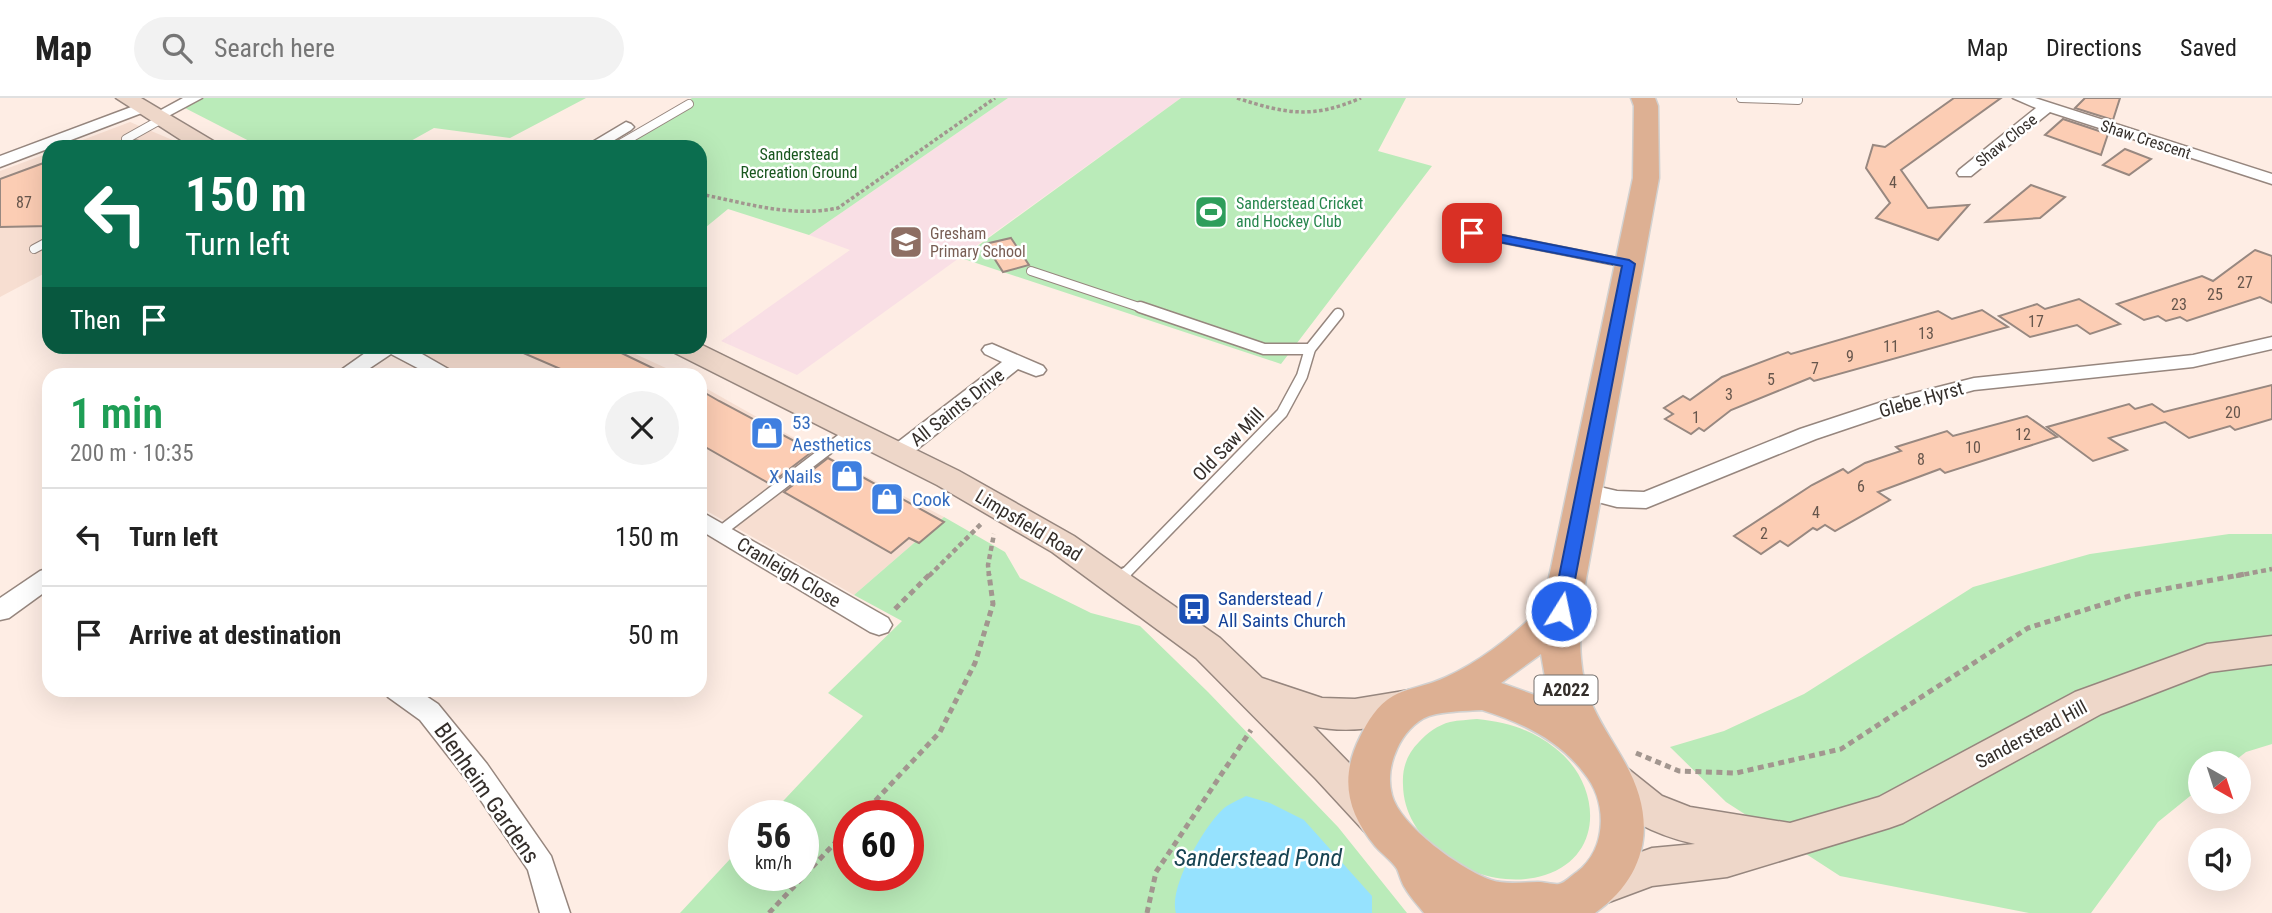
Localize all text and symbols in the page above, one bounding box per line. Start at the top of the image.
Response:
search box [134,17,624,80]
text: Map [35,29,92,68]
icon: search [158,29,196,67]
text: Search here [214,33,335,63]
text: Map [1967,34,2008,62]
text: Directions [2046,34,2142,62]
text: Saved [2180,34,2237,62]
street label: Shaw Close [1972,110,2041,171]
street label: Shaw Crescent [2098,116,2194,163]
park label: Sanderstead Recreation Ground [741,145,857,182]
text: 150 m [185,166,307,223]
icon: left [70,168,161,259]
house number: 4 [1889,173,1897,192]
house number: 87 [16,193,32,212]
sports icon: Sanderstead Cricket and Hockey Club [1192,193,1230,231]
place label: Sanderstead Cricket and Hockey Club [1236,194,1363,231]
pin [1442,203,1502,263]
icon: arrive [1453,214,1491,252]
school or university icon: Gresham Primary School [887,223,925,261]
place label: Gresham Primary School [930,224,1026,261]
text: Turn left [185,225,290,263]
house number: 27 [2237,273,2253,292]
house number: 25 [2207,285,2223,304]
house number: 23 [2171,295,2187,314]
icon: arrive [135,301,173,339]
text: Then [70,305,121,335]
house number: 17 [2028,312,2044,331]
house number: 13 [1918,324,1934,343]
house number: 11 [1883,337,1899,356]
house number: 9 [1846,347,1854,366]
house number: 7 [1811,359,1819,378]
street label: All Saints Drive [906,363,1009,451]
house number: 5 [1767,370,1775,389]
street label: Glebe Hyrst [1876,376,1966,423]
house number: 3 [1725,385,1733,404]
text: 1 min [70,389,163,438]
button: close [605,391,679,465]
street label: Old Saw Mill [1188,403,1269,486]
house number: 20 [2225,403,2241,422]
house number: 1 [1692,408,1700,427]
place label: 53 Aesthetics [792,411,872,456]
shop icon: 53 Aesthetics [748,414,786,452]
house number: 12 [2015,425,2031,444]
house number: 10 [1965,438,1981,457]
text: 200 m · 10:35 [70,440,194,467]
house number: 8 [1917,450,1925,469]
shop icon: X Nails [828,457,866,495]
place label: X Nails [769,465,822,488]
house number: 6 [1857,477,1865,496]
shop icon: Cook [868,480,906,518]
street label: Limpsfield Road [971,485,1086,566]
place label: Cook [912,488,951,511]
house number: 4 [1812,503,1820,522]
icon: left [70,518,108,556]
text: Turn left [129,522,218,552]
text: 150 m [615,522,679,552]
house number: 2 [1760,524,1768,543]
street label: Cranleigh Close [733,532,845,613]
position arrow [1524,574,1598,648]
place label: Sanderstead / All Saints Church [1218,587,1346,632]
bus stop icon: Sanderstead / All Saints Church [1175,590,1213,628]
icon: arrive [70,616,108,654]
text: Arrive at destination [129,620,341,650]
text: 50 m [628,620,679,650]
road number: A2022 [1534,676,1598,704]
street label: Sanderstead Hill [1971,695,2091,774]
street label: Blenheim Gardens [428,718,545,869]
north arrow [2188,751,2250,814]
map controls [2188,751,2251,891]
speed limit sign: 60 [833,800,924,891]
text: 56 [756,816,791,857]
button: sound [2188,828,2251,891]
water label: Sanderstead Pond [1174,844,1342,872]
text: km/h [755,852,792,873]

